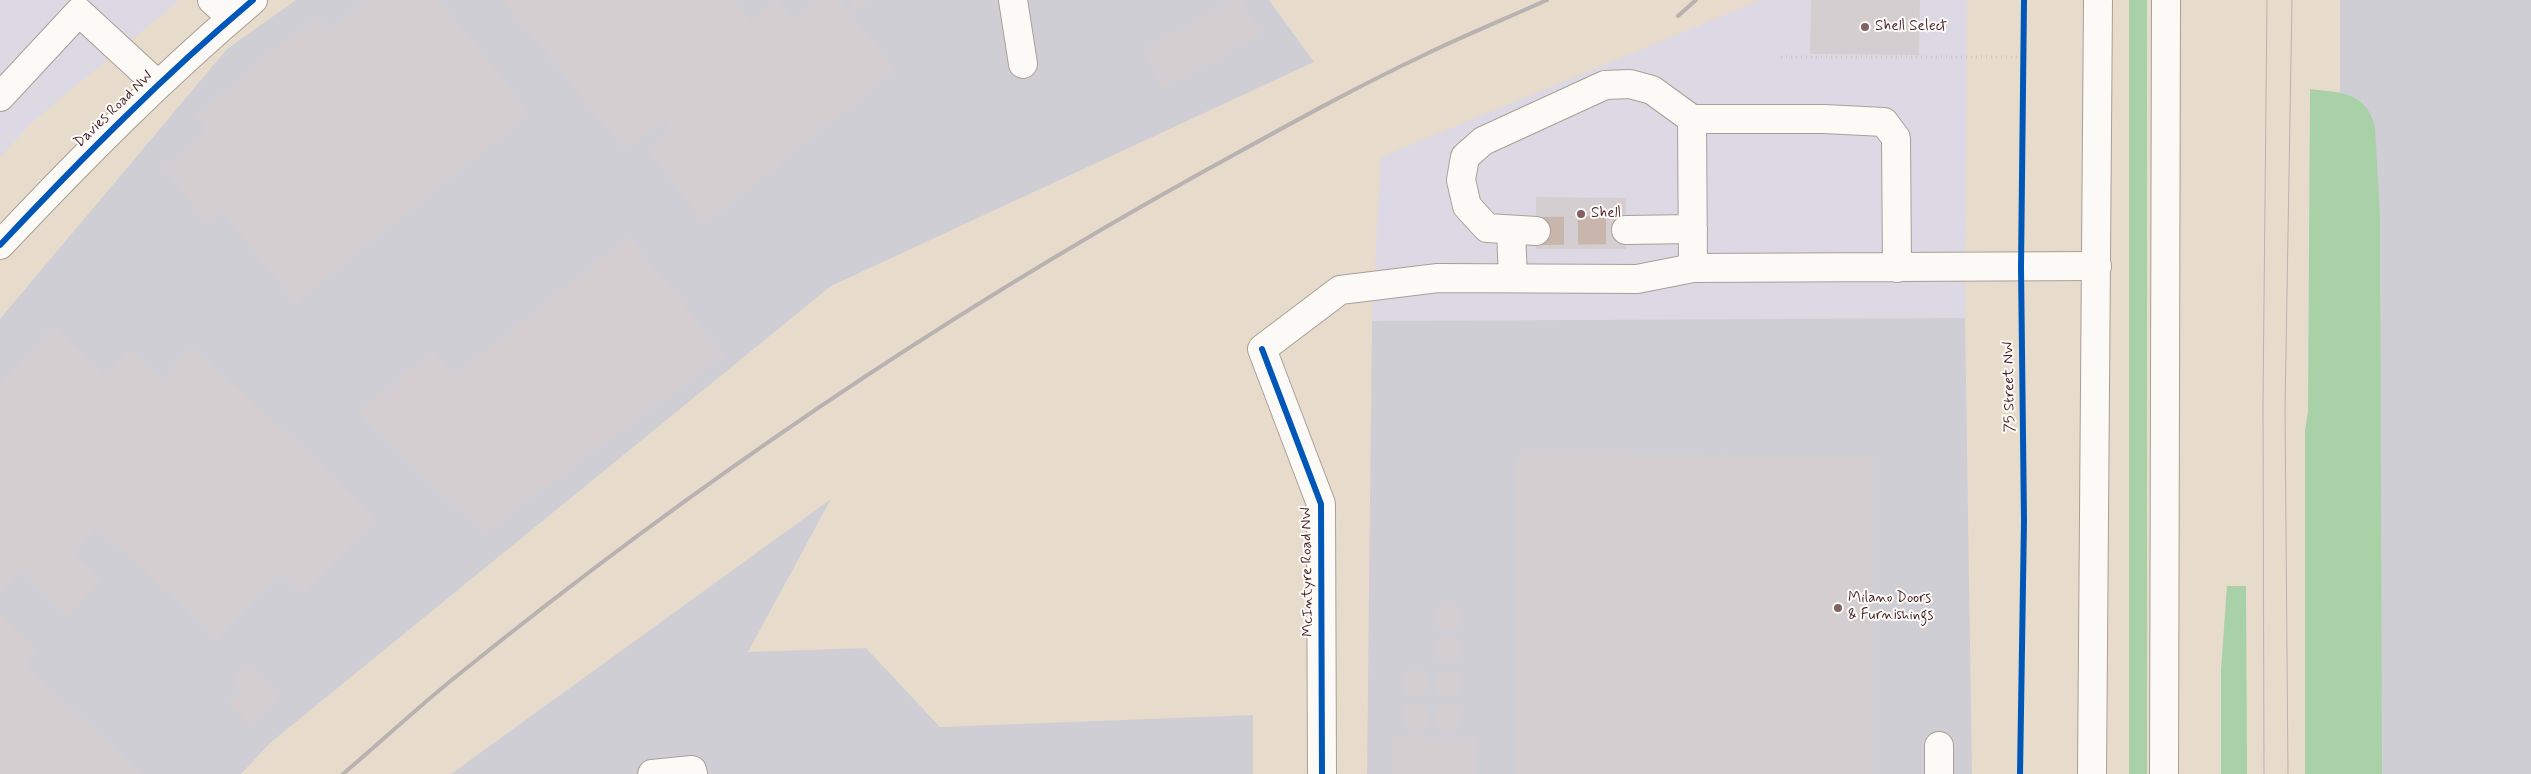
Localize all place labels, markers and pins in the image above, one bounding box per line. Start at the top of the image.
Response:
place label: Shell Select [1875,18,1947,36]
marker: Shell Select [1859,21,1871,33]
place label: Shell [1591,205,1621,223]
marker: Shell [1575,208,1587,220]
place label: Milano Doors & Furnishings [1848,590,1933,625]
marker: Milano Doors & Furnishings [1832,602,1844,614]

